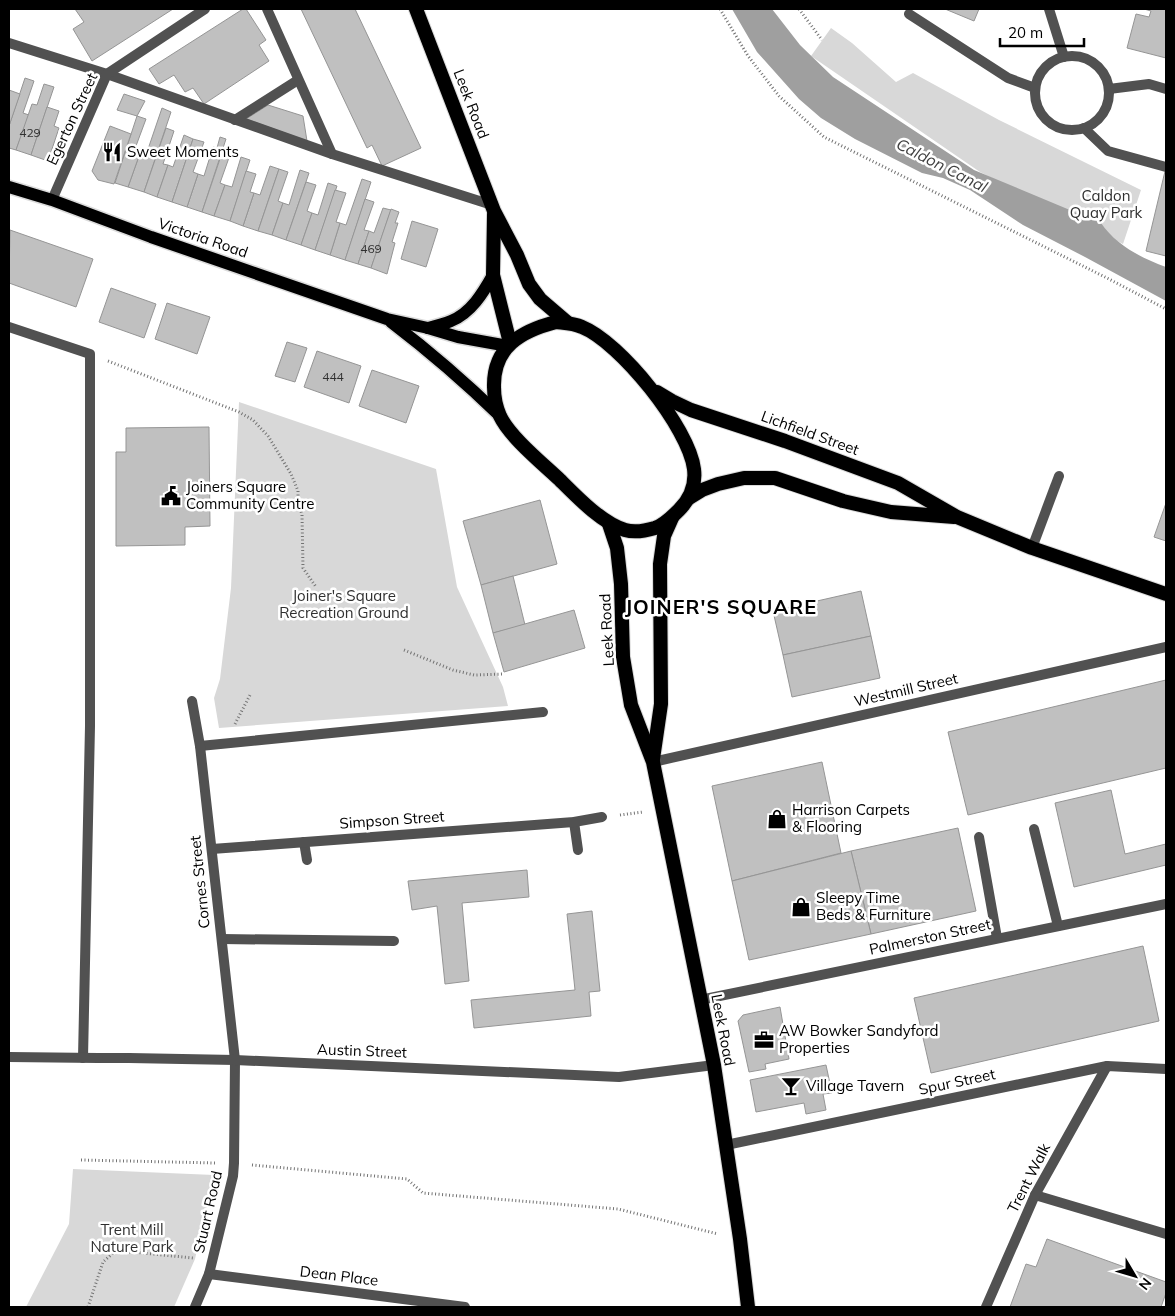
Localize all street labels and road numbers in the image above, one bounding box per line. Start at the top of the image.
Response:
street label: Leek Road [450,66,493,141]
street label: Egerton Street [42,70,101,168]
street label: Victoria Road [156,213,251,262]
street label: Lichfield Street [759,406,862,459]
street label: Leek Road [595,593,618,667]
street label: Westmill Street [852,668,960,711]
street label: Simpson Street [339,806,445,833]
street label: Cornes Street [185,835,214,930]
street label: Palmerston Street [867,914,993,959]
street label: Leek Road [707,992,740,1067]
street label: Austin Street [317,1039,407,1062]
street label: Spur Street [917,1064,997,1099]
street label: Trent Walk [1003,1140,1054,1216]
street label: Stuart Road [189,1169,226,1255]
street label: Dean Place [299,1261,379,1290]

